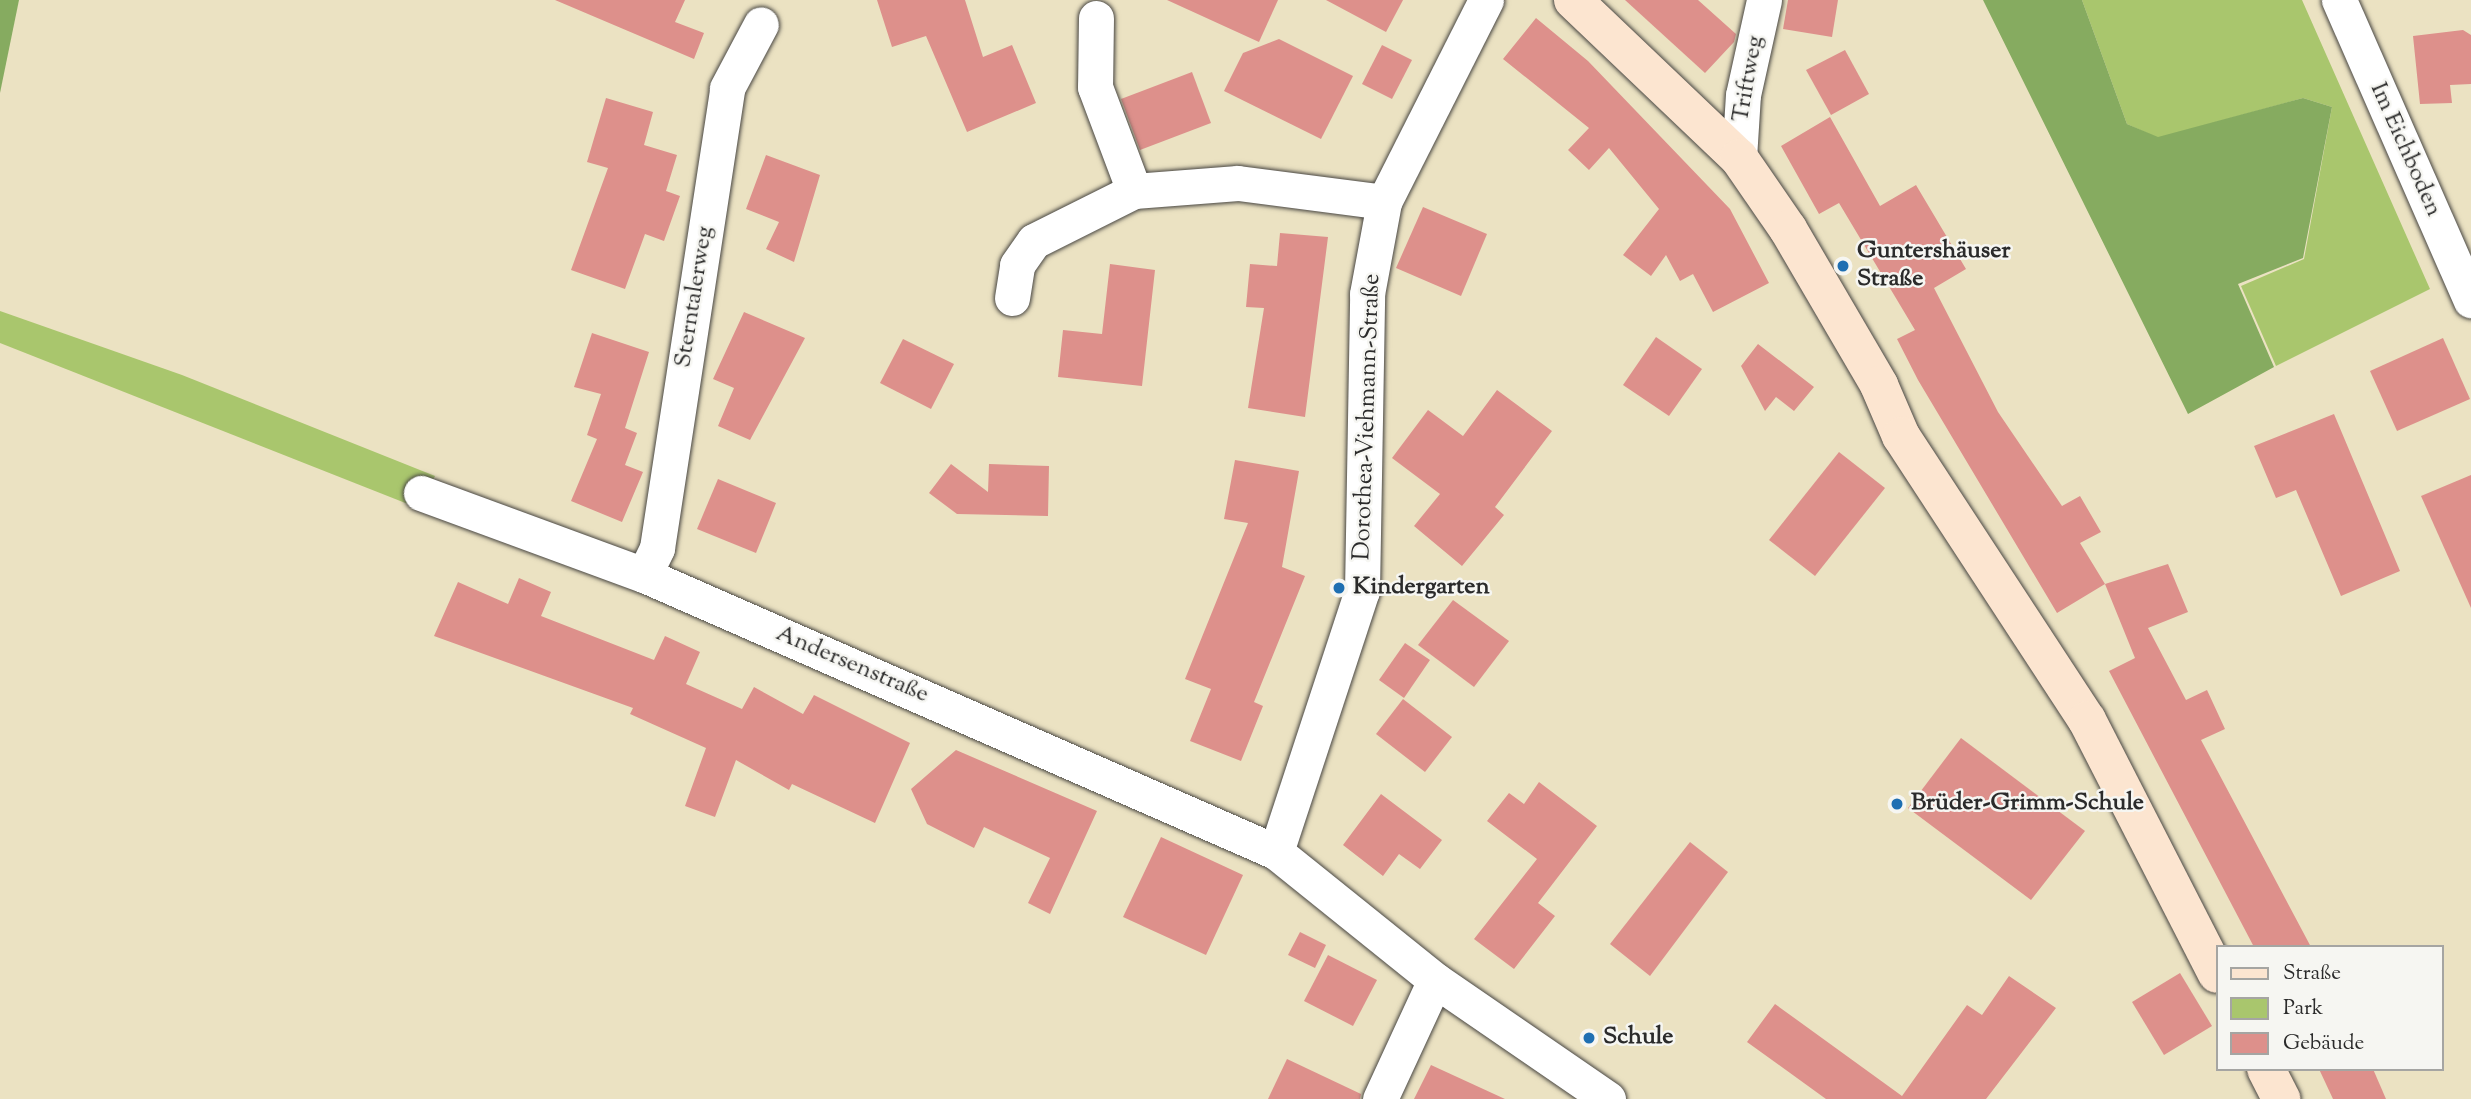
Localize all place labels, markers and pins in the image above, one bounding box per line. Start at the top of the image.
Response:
place label: Guntershäuser Straße [1857,238,2010,294]
marker: Guntershäuser Straße [1835,258,1851,274]
place label: Kindergarten [1353,574,1490,602]
marker: Kindergarten [1331,580,1347,596]
place label: Brüder-Grimm-Schule [1911,790,2144,818]
marker: Brüder-Grimm-Schule [1889,796,1905,812]
place label: Schule [1603,1024,1673,1052]
marker: Schule [1581,1030,1597,1046]

